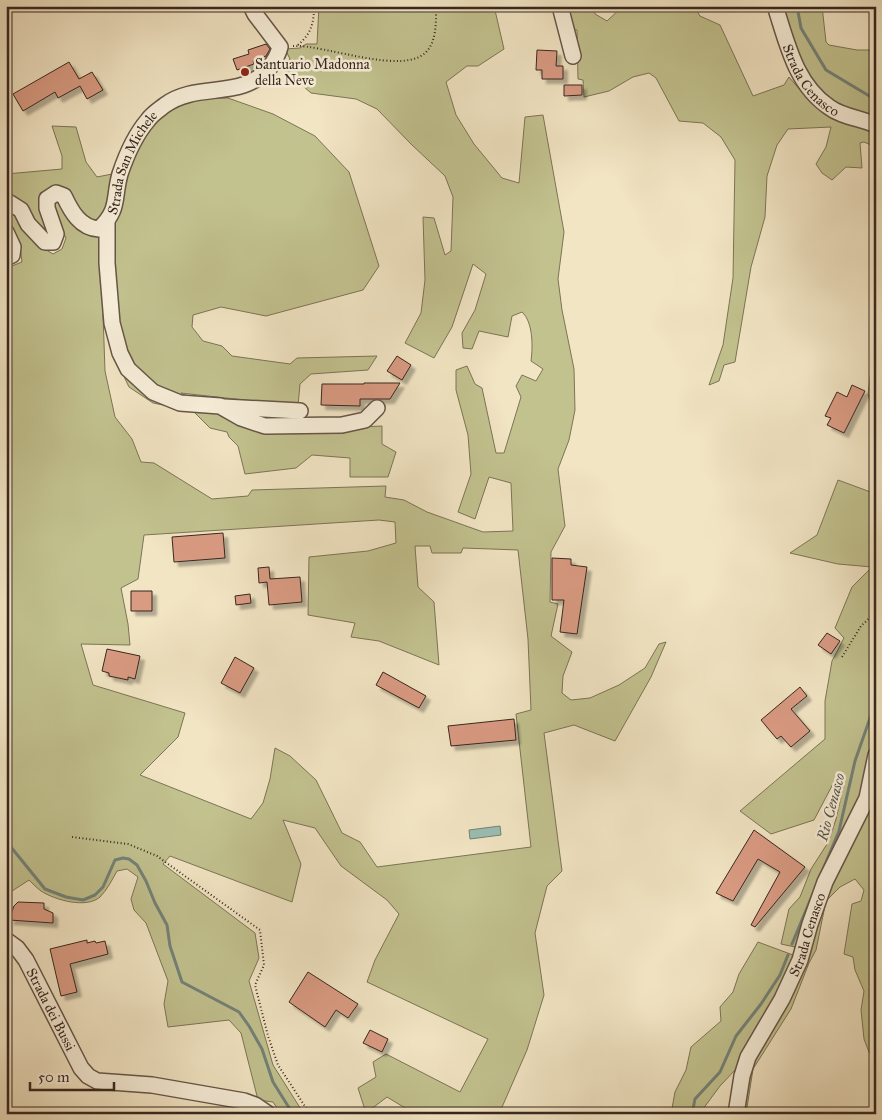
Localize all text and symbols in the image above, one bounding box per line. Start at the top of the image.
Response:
street label: Strada Cenasco [779,42,842,120]
place label: Santuario Madonna della Neve [255,56,370,89]
marker: Santuario Madonna della Neve [239,66,251,78]
street label: Strada San Michele [104,107,161,217]
water label: Rio Cenasco [813,771,849,844]
street label: Strada Cenasco [786,891,829,979]
street label: Strada dei Bussi [23,965,79,1054]
scale bar [30,1060,114,1092]
text: 50 m [38,1068,70,1086]

